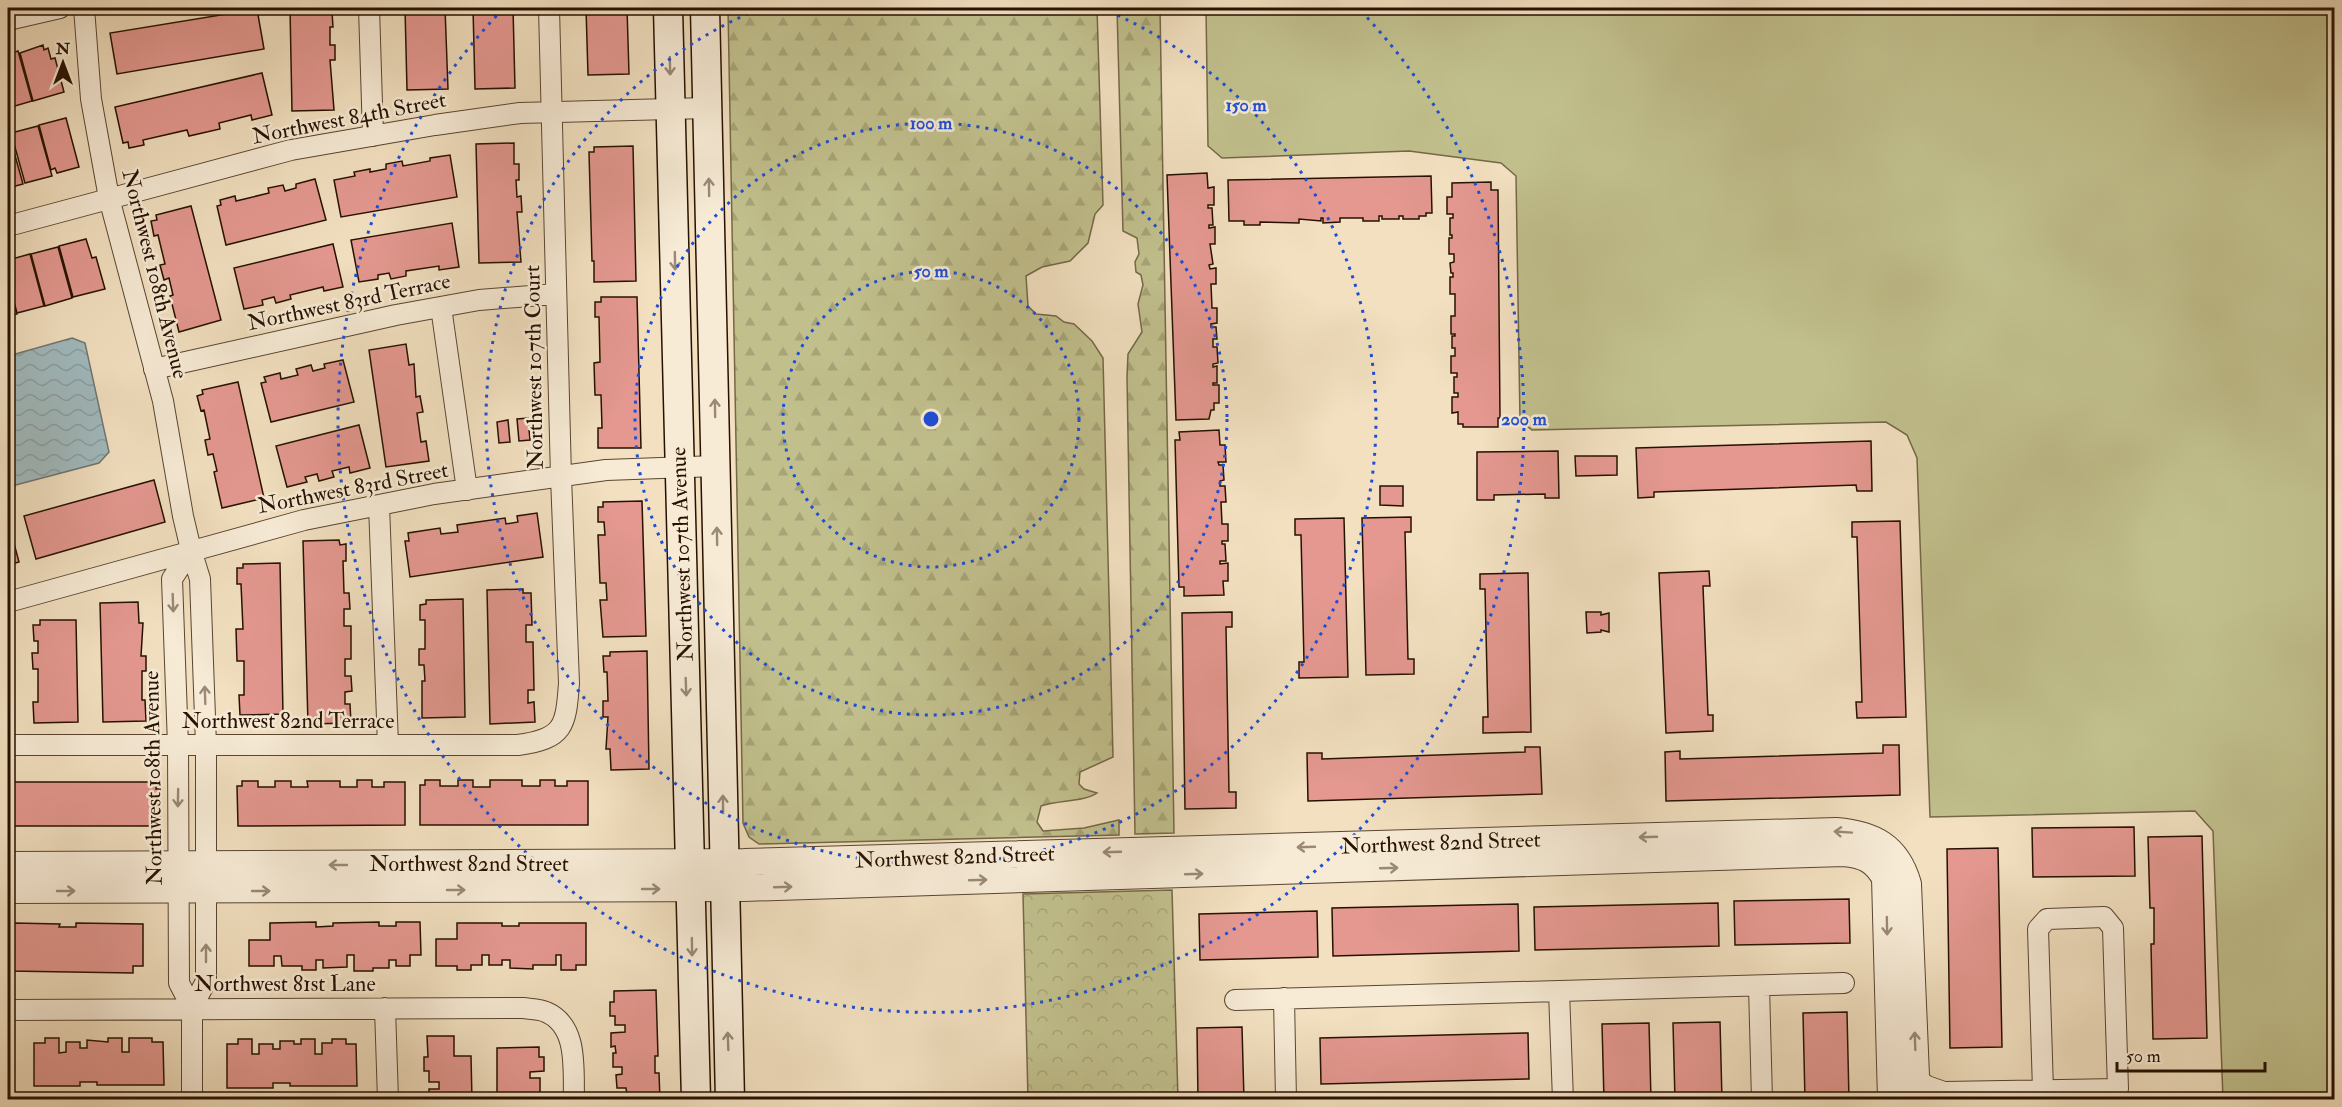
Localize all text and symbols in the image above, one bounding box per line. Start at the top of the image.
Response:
north arrow [33,33,93,93]
text: N [55,39,71,59]
one-way arrow [664,55,675,75]
street label: Northwest 84th Street [250,85,448,151]
text: 150 m [1225,94,1268,117]
text: 100 m [910,112,953,135]
street label: Northwest 108th Avenue [115,166,195,382]
one-way arrow [703,178,715,198]
one-way arrow [669,250,680,270]
text: 50 m [914,260,949,283]
street label: Northwest 107th Court [518,265,550,469]
street label: Northwest 83rd Terrace [245,267,453,337]
one-way arrow [709,398,720,418]
text: 200 m [1501,408,1548,431]
centre of rings [921,409,941,429]
street label: Northwest 107th Avenue [664,446,700,662]
street label: Northwest 83rd Street [255,456,451,520]
one-way arrow [712,526,723,546]
one-way arrow [168,593,179,613]
street label: Northwest 108th Avenue [137,670,169,886]
one-way arrow [680,676,692,696]
one-way arrow [199,686,210,706]
street label: Northwest 82nd Terrace [182,707,394,735]
one-way arrow [172,788,184,808]
one-way arrow [717,794,729,814]
street label: Northwest 82nd Street [1341,826,1541,860]
one-way arrow [1834,826,1854,837]
one-way arrow [1639,831,1659,842]
street label: Northwest 82nd Street [855,840,1055,874]
one-way arrow [1297,841,1317,852]
one-way arrow [1102,847,1122,858]
street label: Northwest 82nd Street [369,850,569,878]
one-way arrow [329,859,349,870]
one-way arrow [1378,862,1398,874]
one-way arrow [1183,868,1203,879]
one-way arrow [967,875,987,886]
one-way arrow [772,881,792,893]
one-way arrow [640,883,660,895]
one-way arrow [445,884,465,896]
one-way arrow [55,885,75,897]
one-way arrow [250,885,270,897]
one-way arrow [1881,916,1892,936]
one-way arrow [687,937,698,957]
one-way arrow [200,944,212,964]
street label: Northwest 81st Lane [194,970,376,998]
one-way arrow [722,1032,733,1052]
one-way arrow [1909,1032,1920,1052]
scale bar [2117,1035,2266,1073]
text: 50 m [2126,1045,2161,1068]

